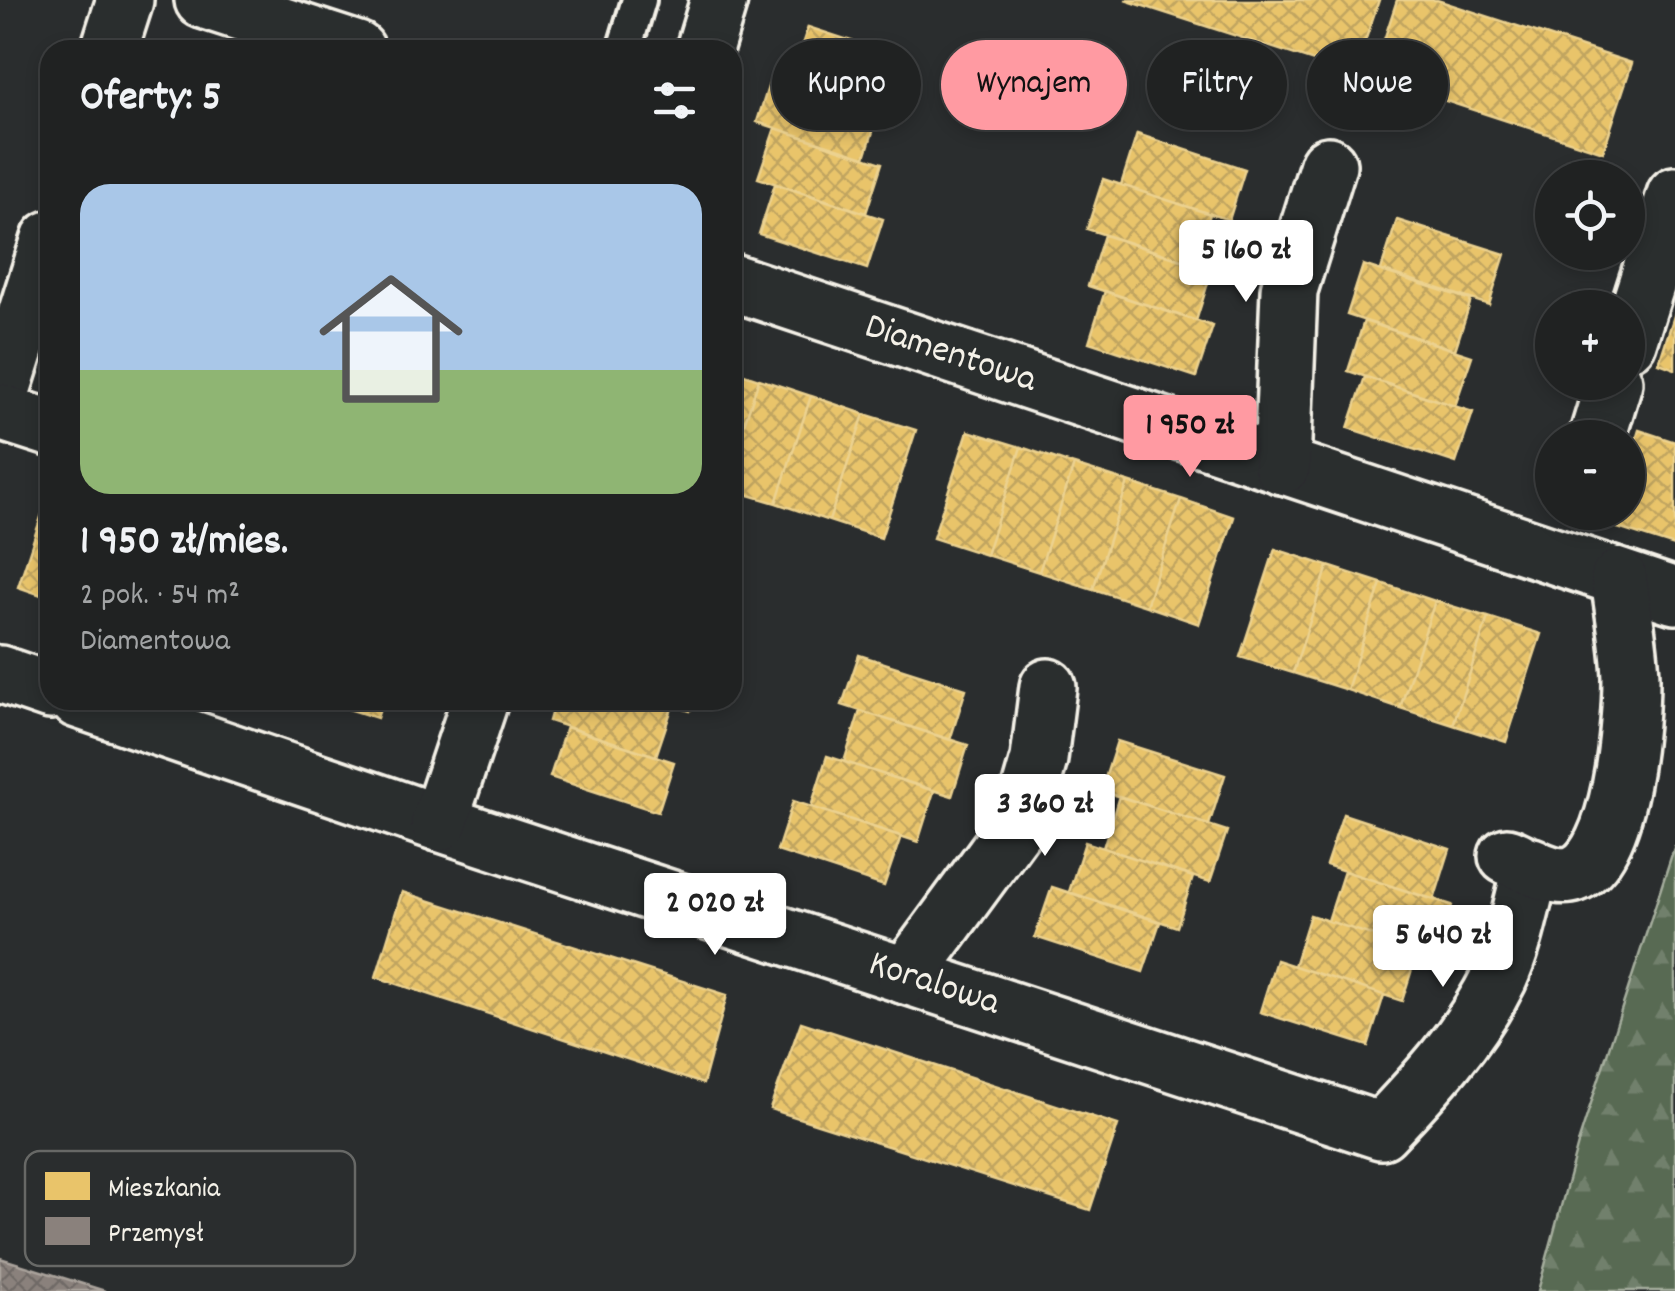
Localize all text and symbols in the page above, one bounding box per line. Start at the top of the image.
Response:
chip: Kupno [772,40,921,130]
chip: Wynajem [941,40,1127,130]
chip: Filtry [1147,40,1287,130]
chip: Nowe [1307,40,1448,130]
text: Oferty: 5 [80,70,222,130]
icon: filters [647,73,702,128]
map controls [1535,160,1645,530]
button: locate [1535,160,1645,270]
pin: 5 160 zł [1143,220,1349,305]
text: 5 160 zł [1201,229,1291,275]
icon: home [301,249,481,429]
button: + [1535,290,1645,400]
street label: Diamentowa [857,300,1044,409]
pin: 1 950 zł [1087,395,1293,480]
text: 1 950 zł [1146,404,1234,450]
button: − [1535,420,1645,530]
text: 1 950 zł/mies. [80,514,288,574]
text: 2 pok. · 54 m² [80,574,240,620]
text: Diamentowa [80,620,230,666]
pin: 3 360 zł [942,774,1148,859]
text: 3 360 zł [997,783,1093,829]
pin: 2 020 zł [612,873,818,958]
text: 2 020 zł [666,882,764,928]
pin: 5 640 zł [1340,905,1546,990]
text: 5 640 zł [1395,914,1491,960]
street label: Koralowa [861,938,1008,1032]
legend [25,1151,355,1266]
text: Mieszkania [108,1171,221,1211]
text: Przemysł [108,1216,204,1256]

